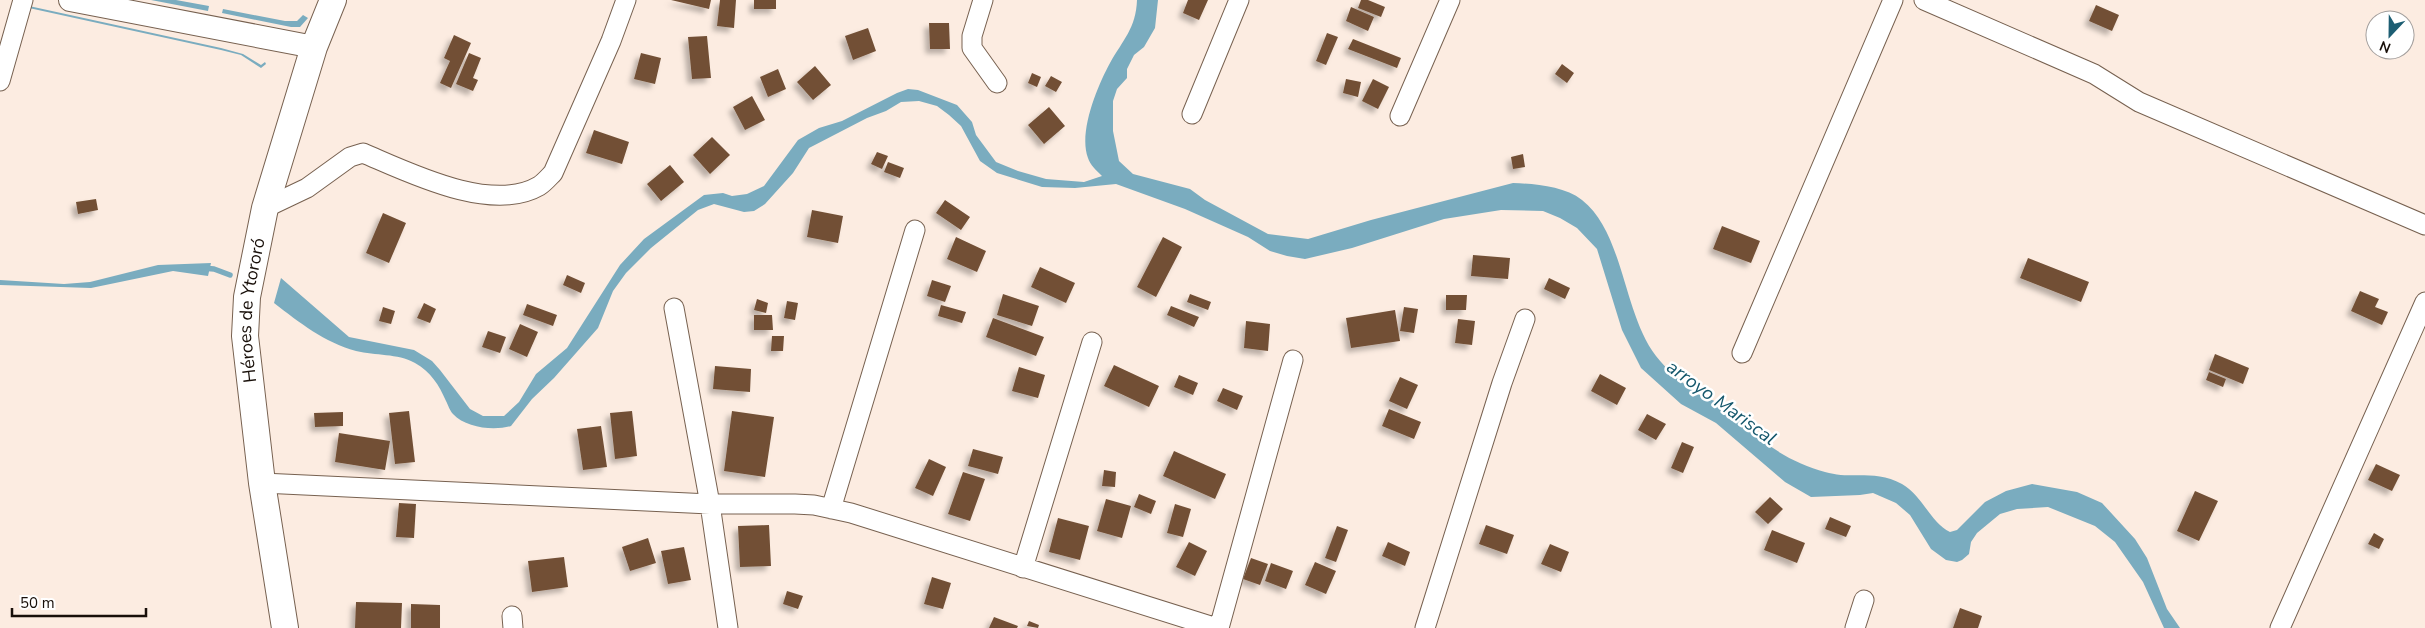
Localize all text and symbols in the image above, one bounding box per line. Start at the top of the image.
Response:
north arrow [2365,10,2415,60]
text: N [2377,36,2394,57]
street label: Héroes de Ytororó [233,236,271,384]
water label: arroyo Mariscal [1661,354,1782,452]
scale bar [12,586,146,618]
text: 50 m [20,593,55,613]

